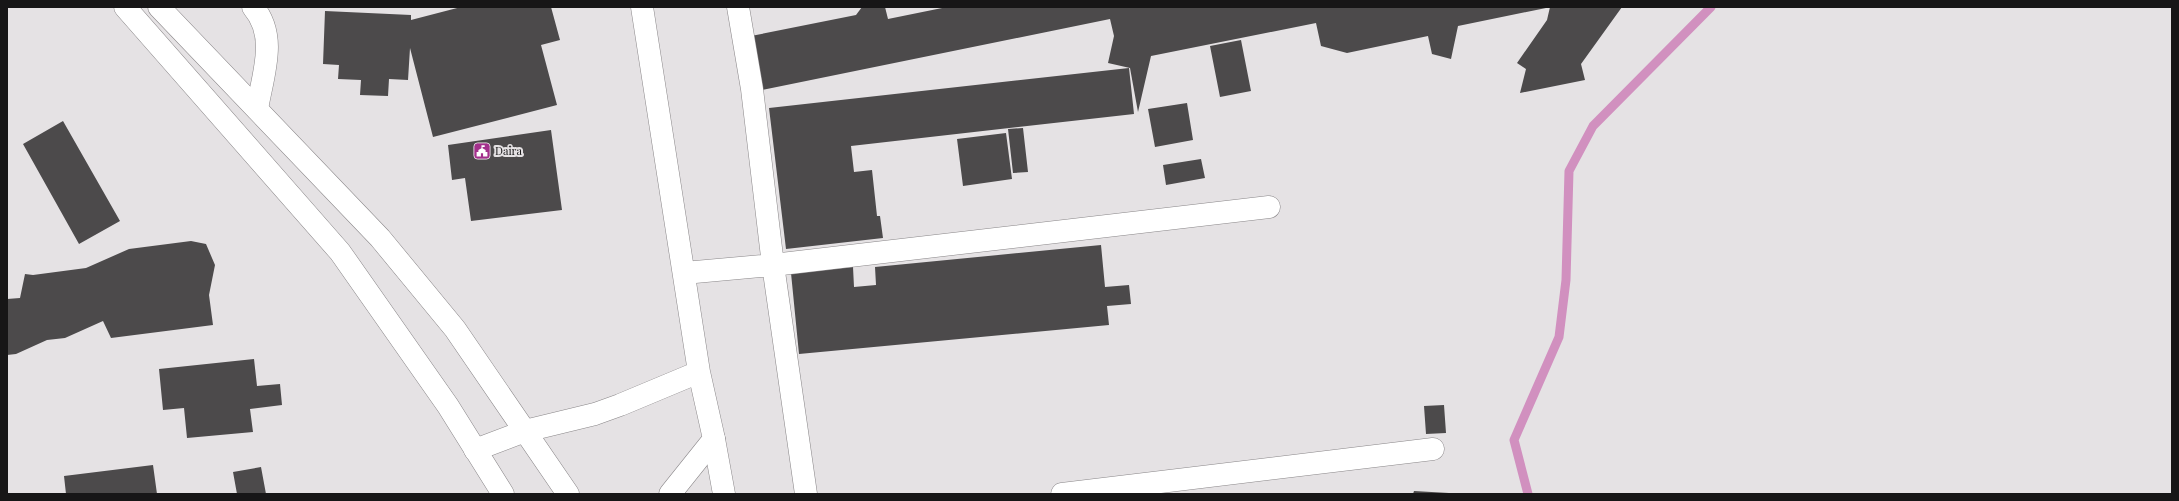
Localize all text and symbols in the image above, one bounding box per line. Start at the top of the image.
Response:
public building icon: Daira [472,141,492,161]
place label: Daira [495,143,522,158]

